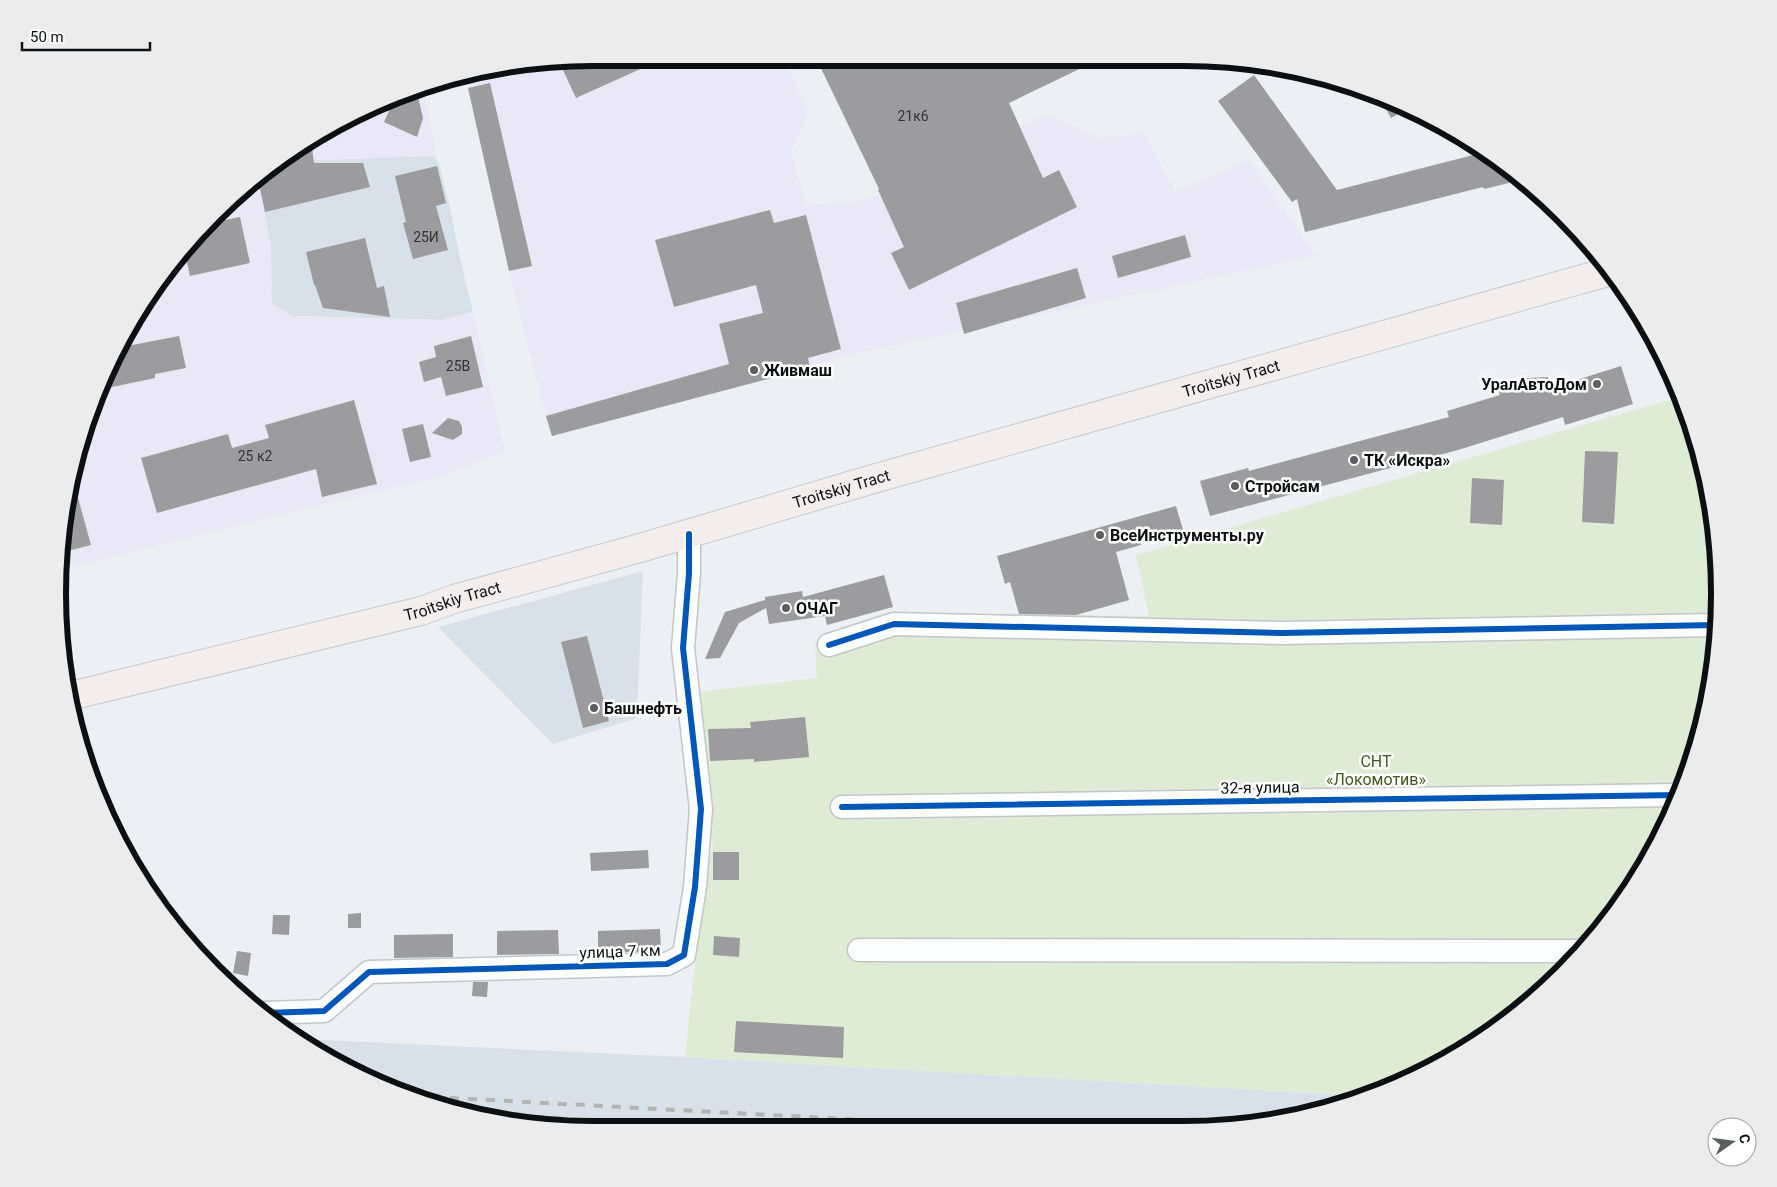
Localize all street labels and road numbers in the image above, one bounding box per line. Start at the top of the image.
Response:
street label: Troitskiy Tract [1180,356,1282,401]
street label: Troitskiy Tract [791,466,892,512]
street label: Troitskiy Tract [402,578,503,625]
street label: 32-я улица [1220,777,1300,798]
street label: улица 7 км [579,941,661,962]

